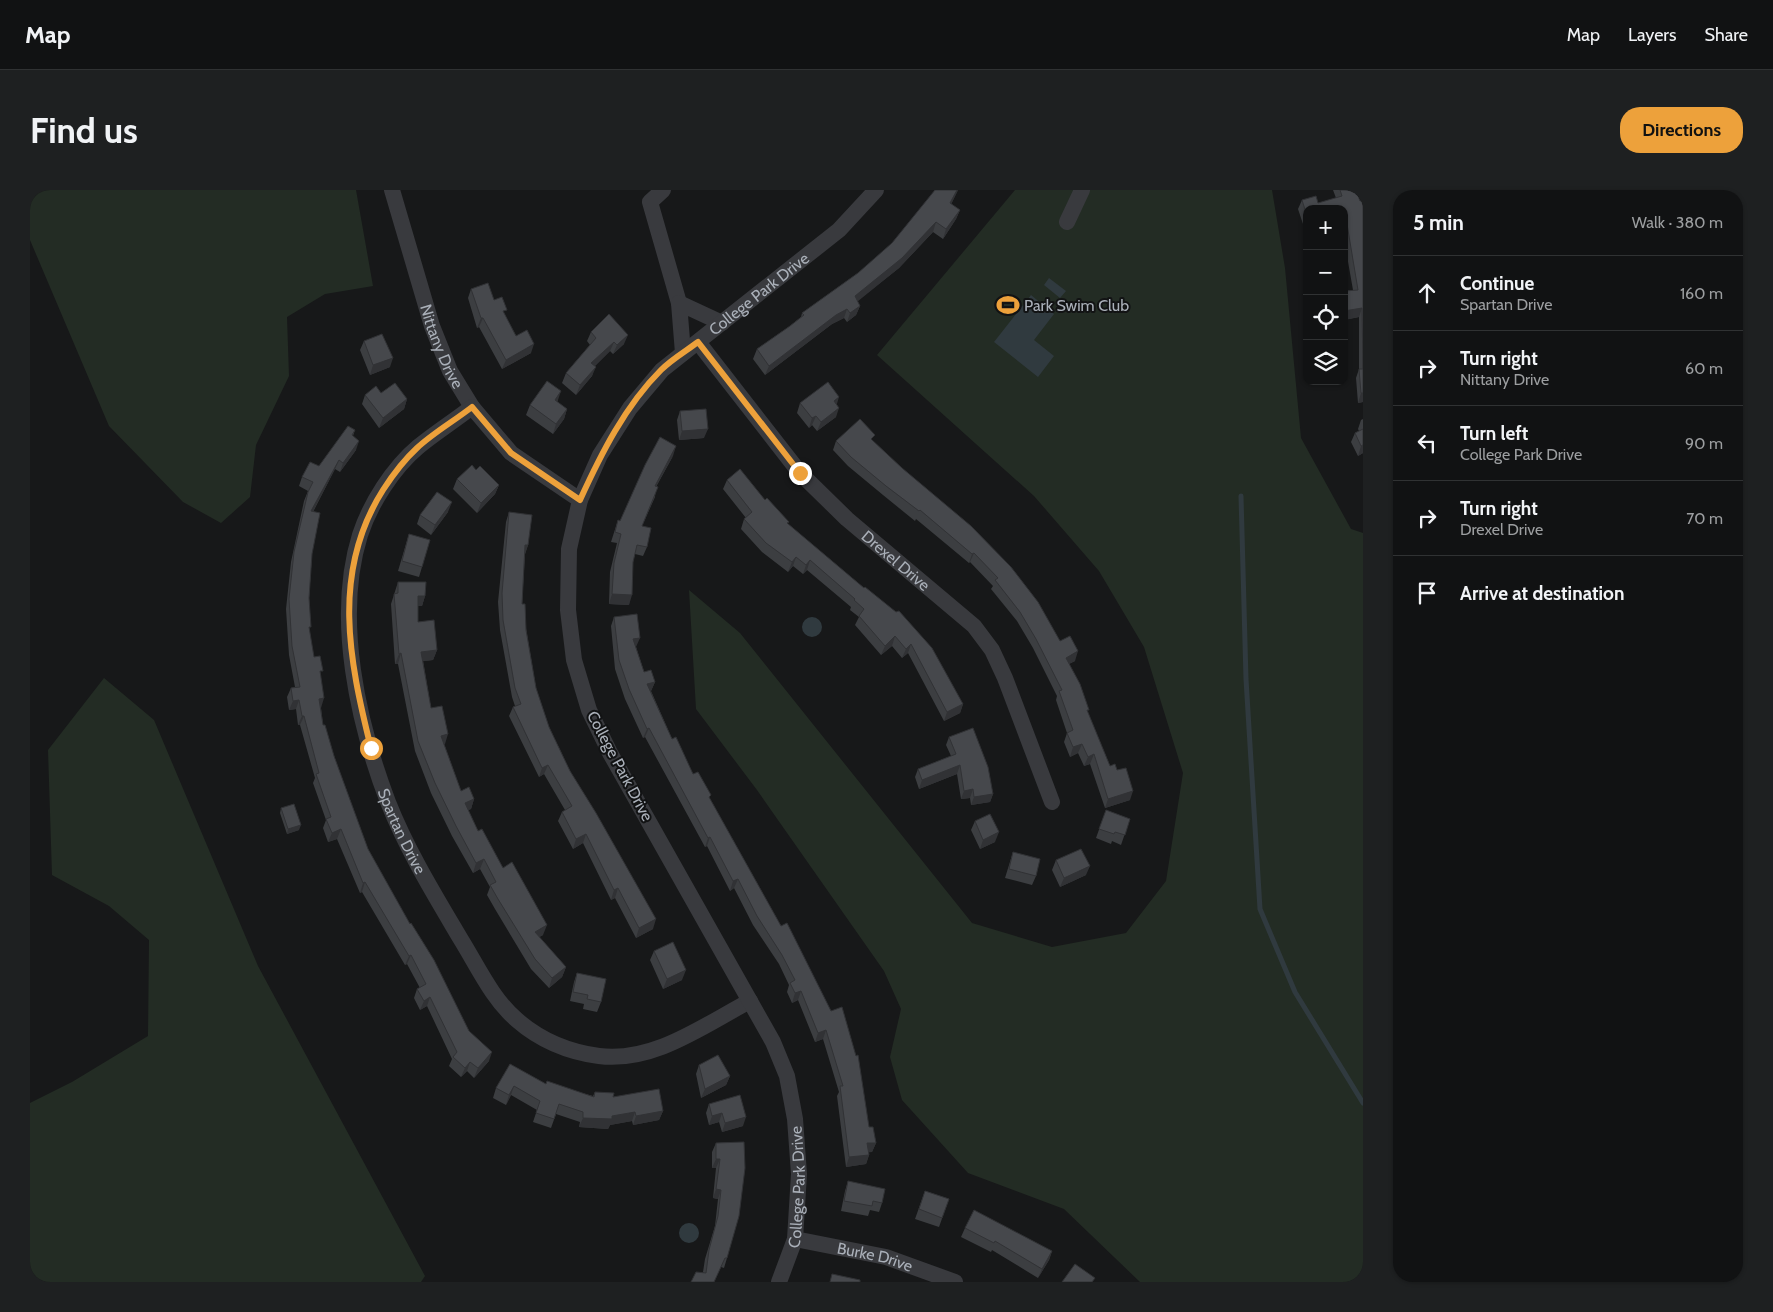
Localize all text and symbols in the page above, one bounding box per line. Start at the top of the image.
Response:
text: Map [25,20,71,49]
text: Map [1567,24,1600,46]
text: Layers [1628,24,1677,46]
text: Share [1705,24,1748,46]
button: Directions [1620,107,1743,153]
text: Find us [30,109,138,152]
map controls [1303,205,1348,385]
button: + [1303,205,1348,250]
text: 5 min [1413,210,1464,235]
text: Walk · 380 m [1632,213,1723,232]
street label: College Park Drive [705,248,813,339]
button: − [1303,250,1348,295]
text: Continue [1460,272,1534,295]
icon: ahead [1413,279,1441,307]
text: 160 m [1680,284,1723,303]
sports icon: Park Swim Club [995,292,1021,318]
button: locate [1303,295,1348,340]
text: Spartan Drive [1460,295,1552,314]
place label: Park Swim Club [1024,296,1129,315]
street label: Nittany Drive [417,302,468,392]
button: layers [1303,340,1348,385]
text: Turn right [1460,347,1538,370]
icon: right [1413,354,1441,382]
text: 60 m [1685,359,1723,378]
text: Nittany Drive [1460,370,1549,389]
text: Turn left [1460,422,1528,445]
icon: left [1413,429,1441,457]
text: 90 m [1685,434,1723,453]
text: College Park Drive [1460,445,1582,464]
route end [789,462,812,485]
text: Turn right [1460,497,1538,520]
icon: right [1413,504,1441,532]
text: 70 m [1686,509,1723,528]
text: Drexel Drive [1460,520,1543,539]
street label: Drexel Drive [858,526,934,594]
icon: arrive [1413,579,1441,607]
text: Arrive at destination [1460,582,1624,605]
street label: College Park Drive [583,708,657,824]
route start [360,737,383,760]
street label: Spartan Drive [374,786,430,877]
street label: College Park Drive [783,1125,809,1251]
street label: Burke Drive [836,1238,916,1275]

